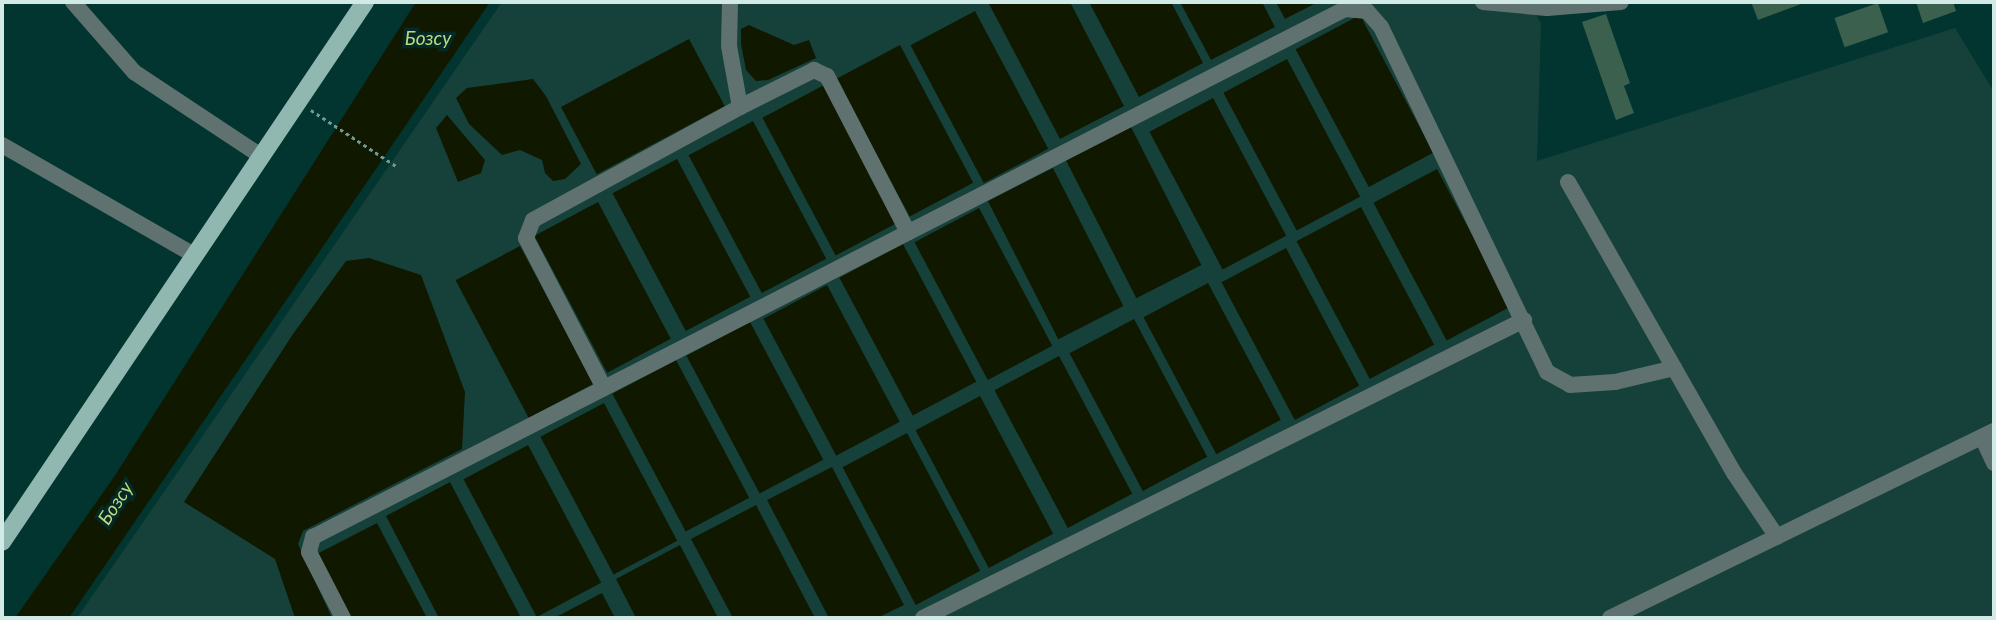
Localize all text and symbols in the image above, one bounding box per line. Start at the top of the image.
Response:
water label: Бозсу [405,27,451,49]
water label: Бозсу [93,477,137,529]

